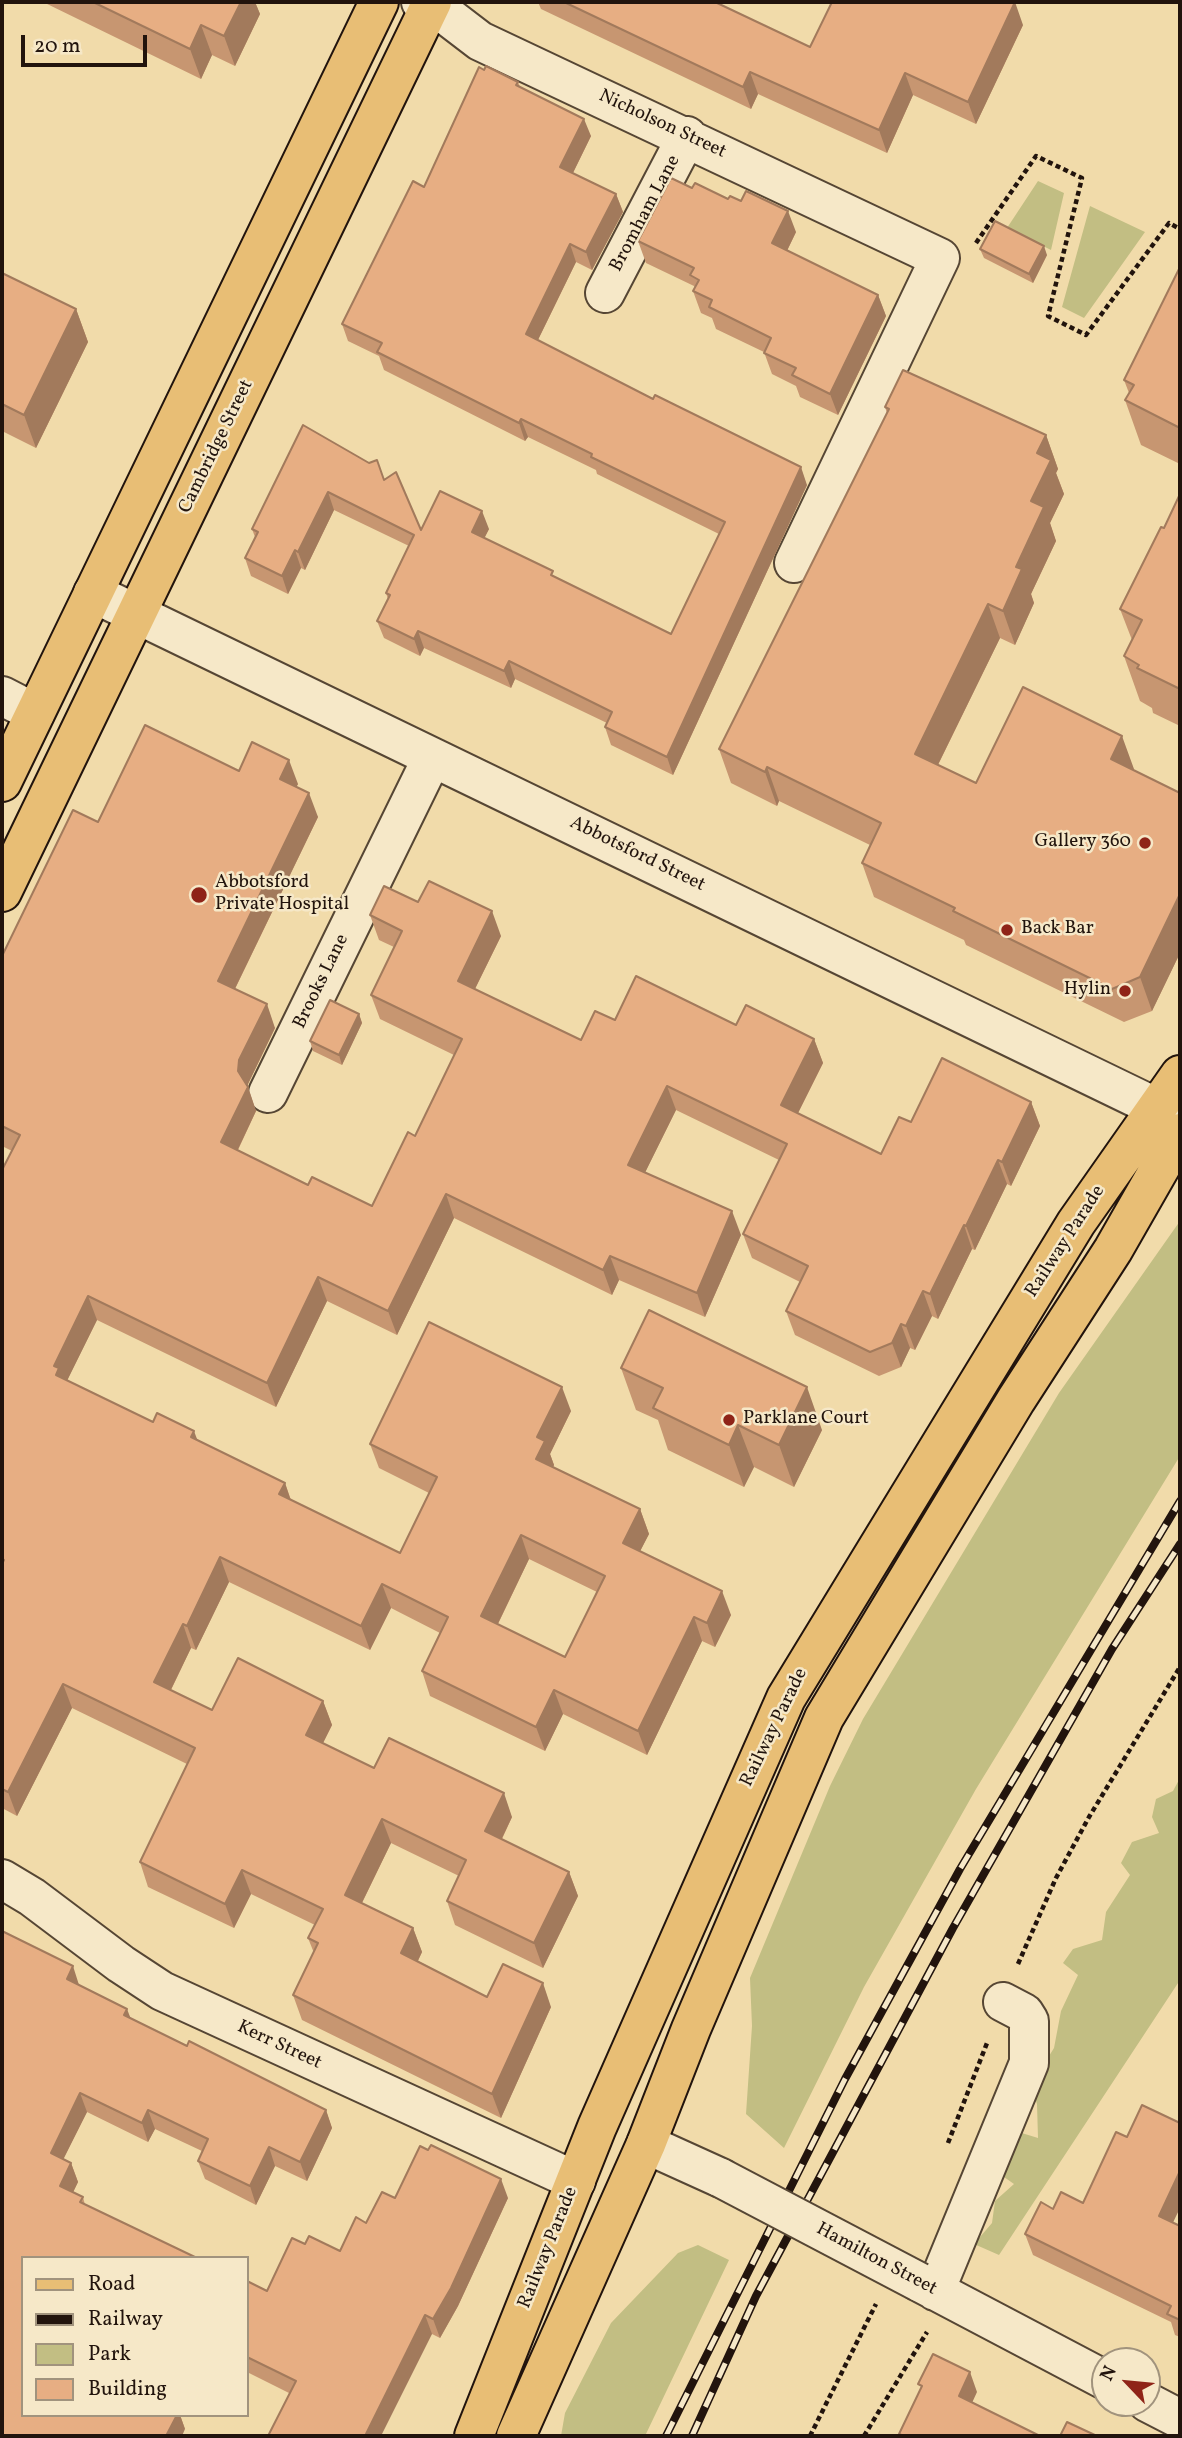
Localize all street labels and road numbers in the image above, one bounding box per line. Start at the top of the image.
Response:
street label: Nicholson Street [595,86,729,164]
street label: Bromham Lane [606,152,686,276]
street label: Cambridge Street [175,376,259,518]
street label: Abbotsford Street [566,812,708,898]
street label: Brooks Lane [289,931,355,1033]
street label: Railway Parade [1021,1182,1111,1302]
street label: Railway Parade [736,1665,814,1791]
street label: Kerr Street [233,2017,325,2075]
street label: Railway Parade [514,2184,584,2312]
street label: Hamilton Street [812,2219,940,2301]

